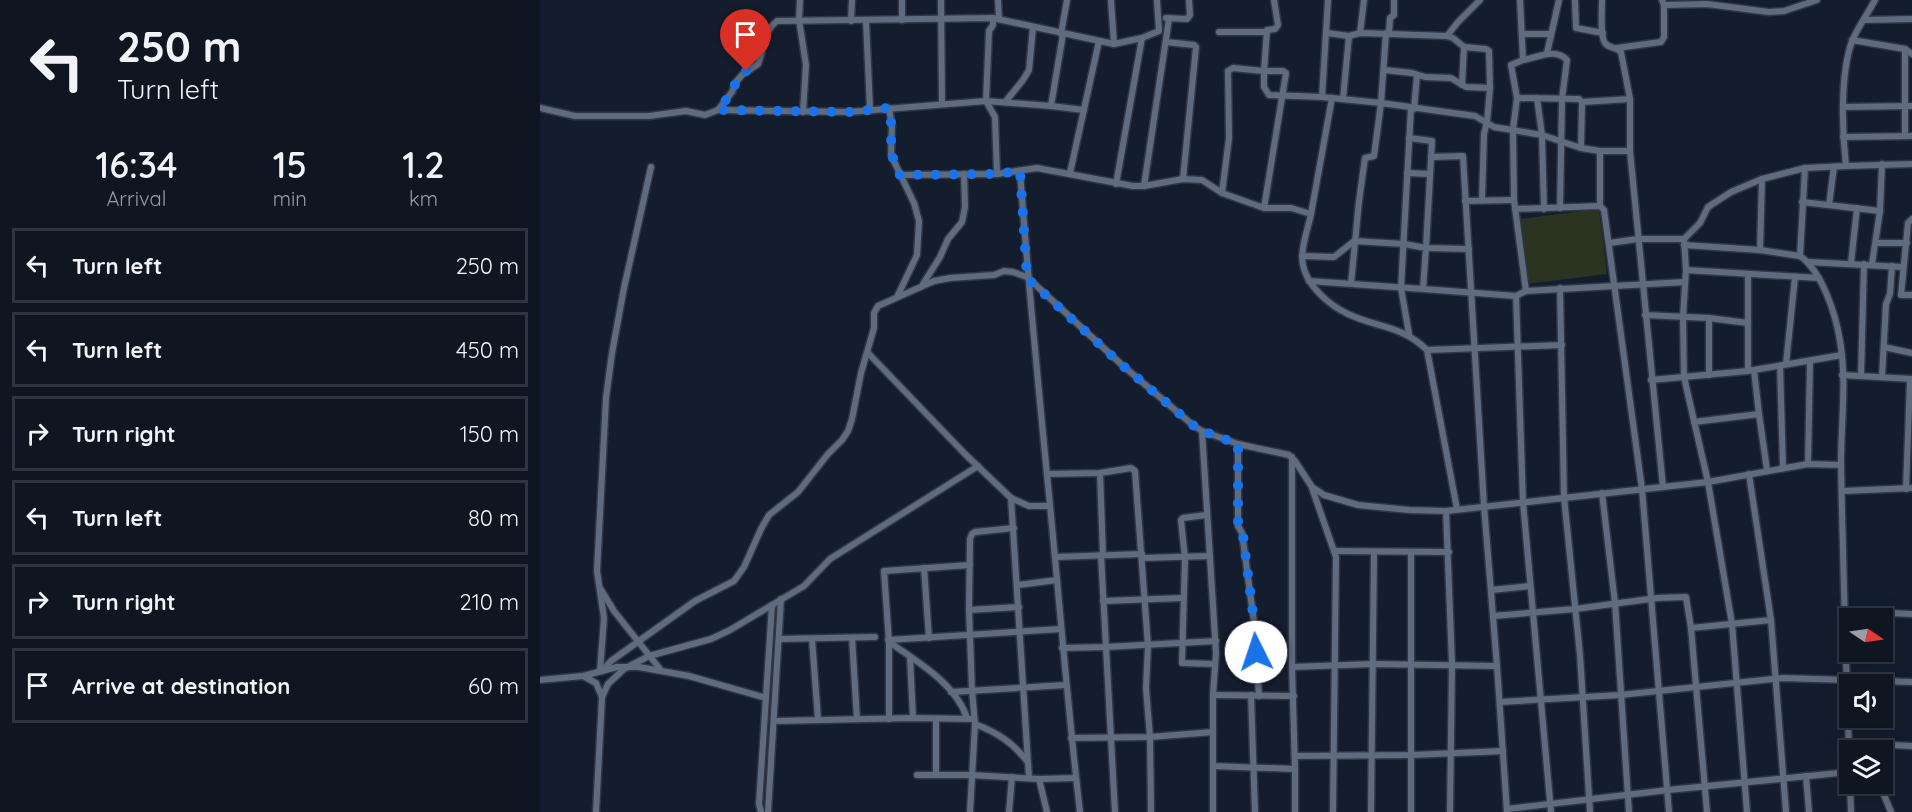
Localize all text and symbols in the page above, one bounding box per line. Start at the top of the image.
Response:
pin [720,9,771,71]
icon: arrive [729,18,762,51]
text: 250 m [117,20,241,73]
icon: left [18,24,96,102]
text: Turn left [117,72,219,106]
text: 16:34 [95,142,177,187]
text: 15 [273,142,307,187]
text: 1.2 [402,142,445,187]
text: Arrival [106,186,166,211]
text: min [273,186,307,211]
text: km [409,186,438,211]
icon: left [21,249,54,282]
text: Turn left [72,252,162,280]
text: 250 m [456,252,519,280]
icon: left [21,333,54,366]
text: Turn left [72,336,162,364]
text: 450 m [456,336,519,364]
icon: right [21,417,54,450]
text: Turn right [72,420,176,448]
text: 150 m [460,420,519,448]
icon: left [21,501,54,534]
text: Turn left [72,504,162,532]
text: 80 m [468,504,519,532]
icon: right [21,585,54,618]
text: Turn right [72,588,176,616]
text: 210 m [460,588,519,616]
north arrow [1839,608,1893,662]
map controls [1839,608,1893,794]
position arrow [1224,620,1288,684]
icon: arrive [21,669,54,702]
text: Arrive at destination [72,672,290,700]
text: 60 m [468,672,519,700]
button: sound [1839,674,1893,728]
button: layers [1839,740,1893,794]

